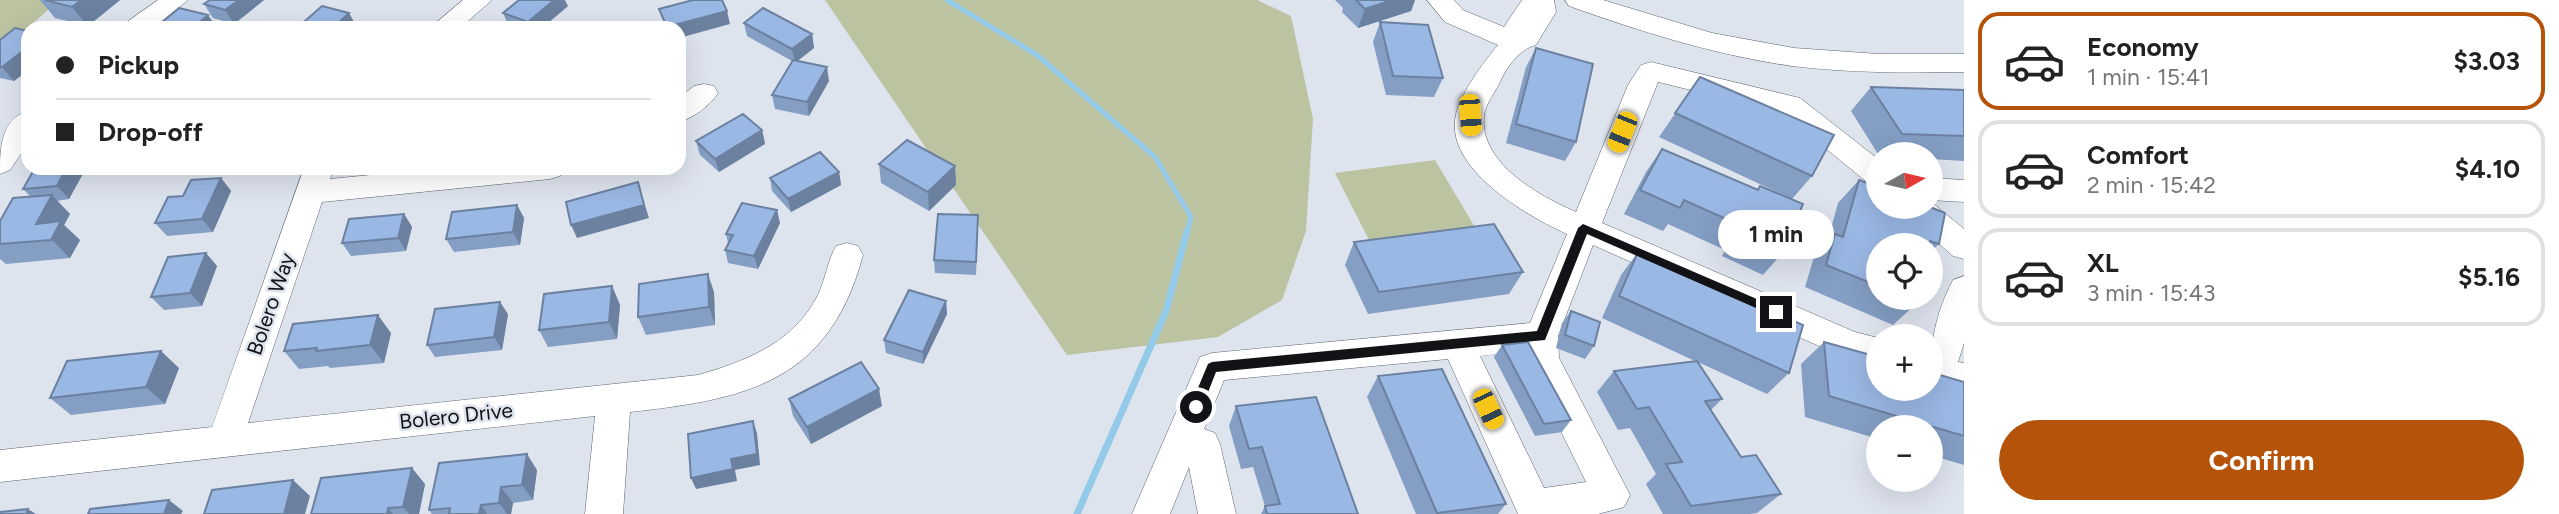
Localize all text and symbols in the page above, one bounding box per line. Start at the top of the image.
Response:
icon: car [2003,30,2066,93]
text: Economy [2087,31,2199,63]
text: $3.03 [2453,45,2520,77]
text: Pickup [98,49,179,81]
text: 1 min · 15:41 [2087,63,2209,91]
car [1459,93,1482,137]
car [1605,109,1640,155]
text: Drop-off [98,116,203,148]
icon: car [2003,138,2066,201]
text: Comfort [2087,139,2189,171]
north arrow [1866,142,1942,219]
map controls [1866,142,1943,492]
text: $4.10 [2455,153,2520,185]
text: 2 min · 15:42 [2087,171,2216,199]
callout: 1 min [1718,210,1834,260]
text: 1 min [1749,220,1803,248]
button: locate [1866,233,1943,310]
icon: car [2003,246,2066,309]
text: XL [2087,247,2119,279]
street label: Bolero Way [241,249,300,358]
text: $5.16 [2458,261,2520,293]
text: 3 min · 15:43 [2087,279,2215,307]
route end [1760,296,1792,328]
button: + [1866,324,1943,401]
car [1470,386,1507,432]
route start [1180,391,1212,423]
street label: Bolero Drive [398,397,514,434]
button: − [1866,415,1943,492]
button: Confirm [1999,420,2524,500]

